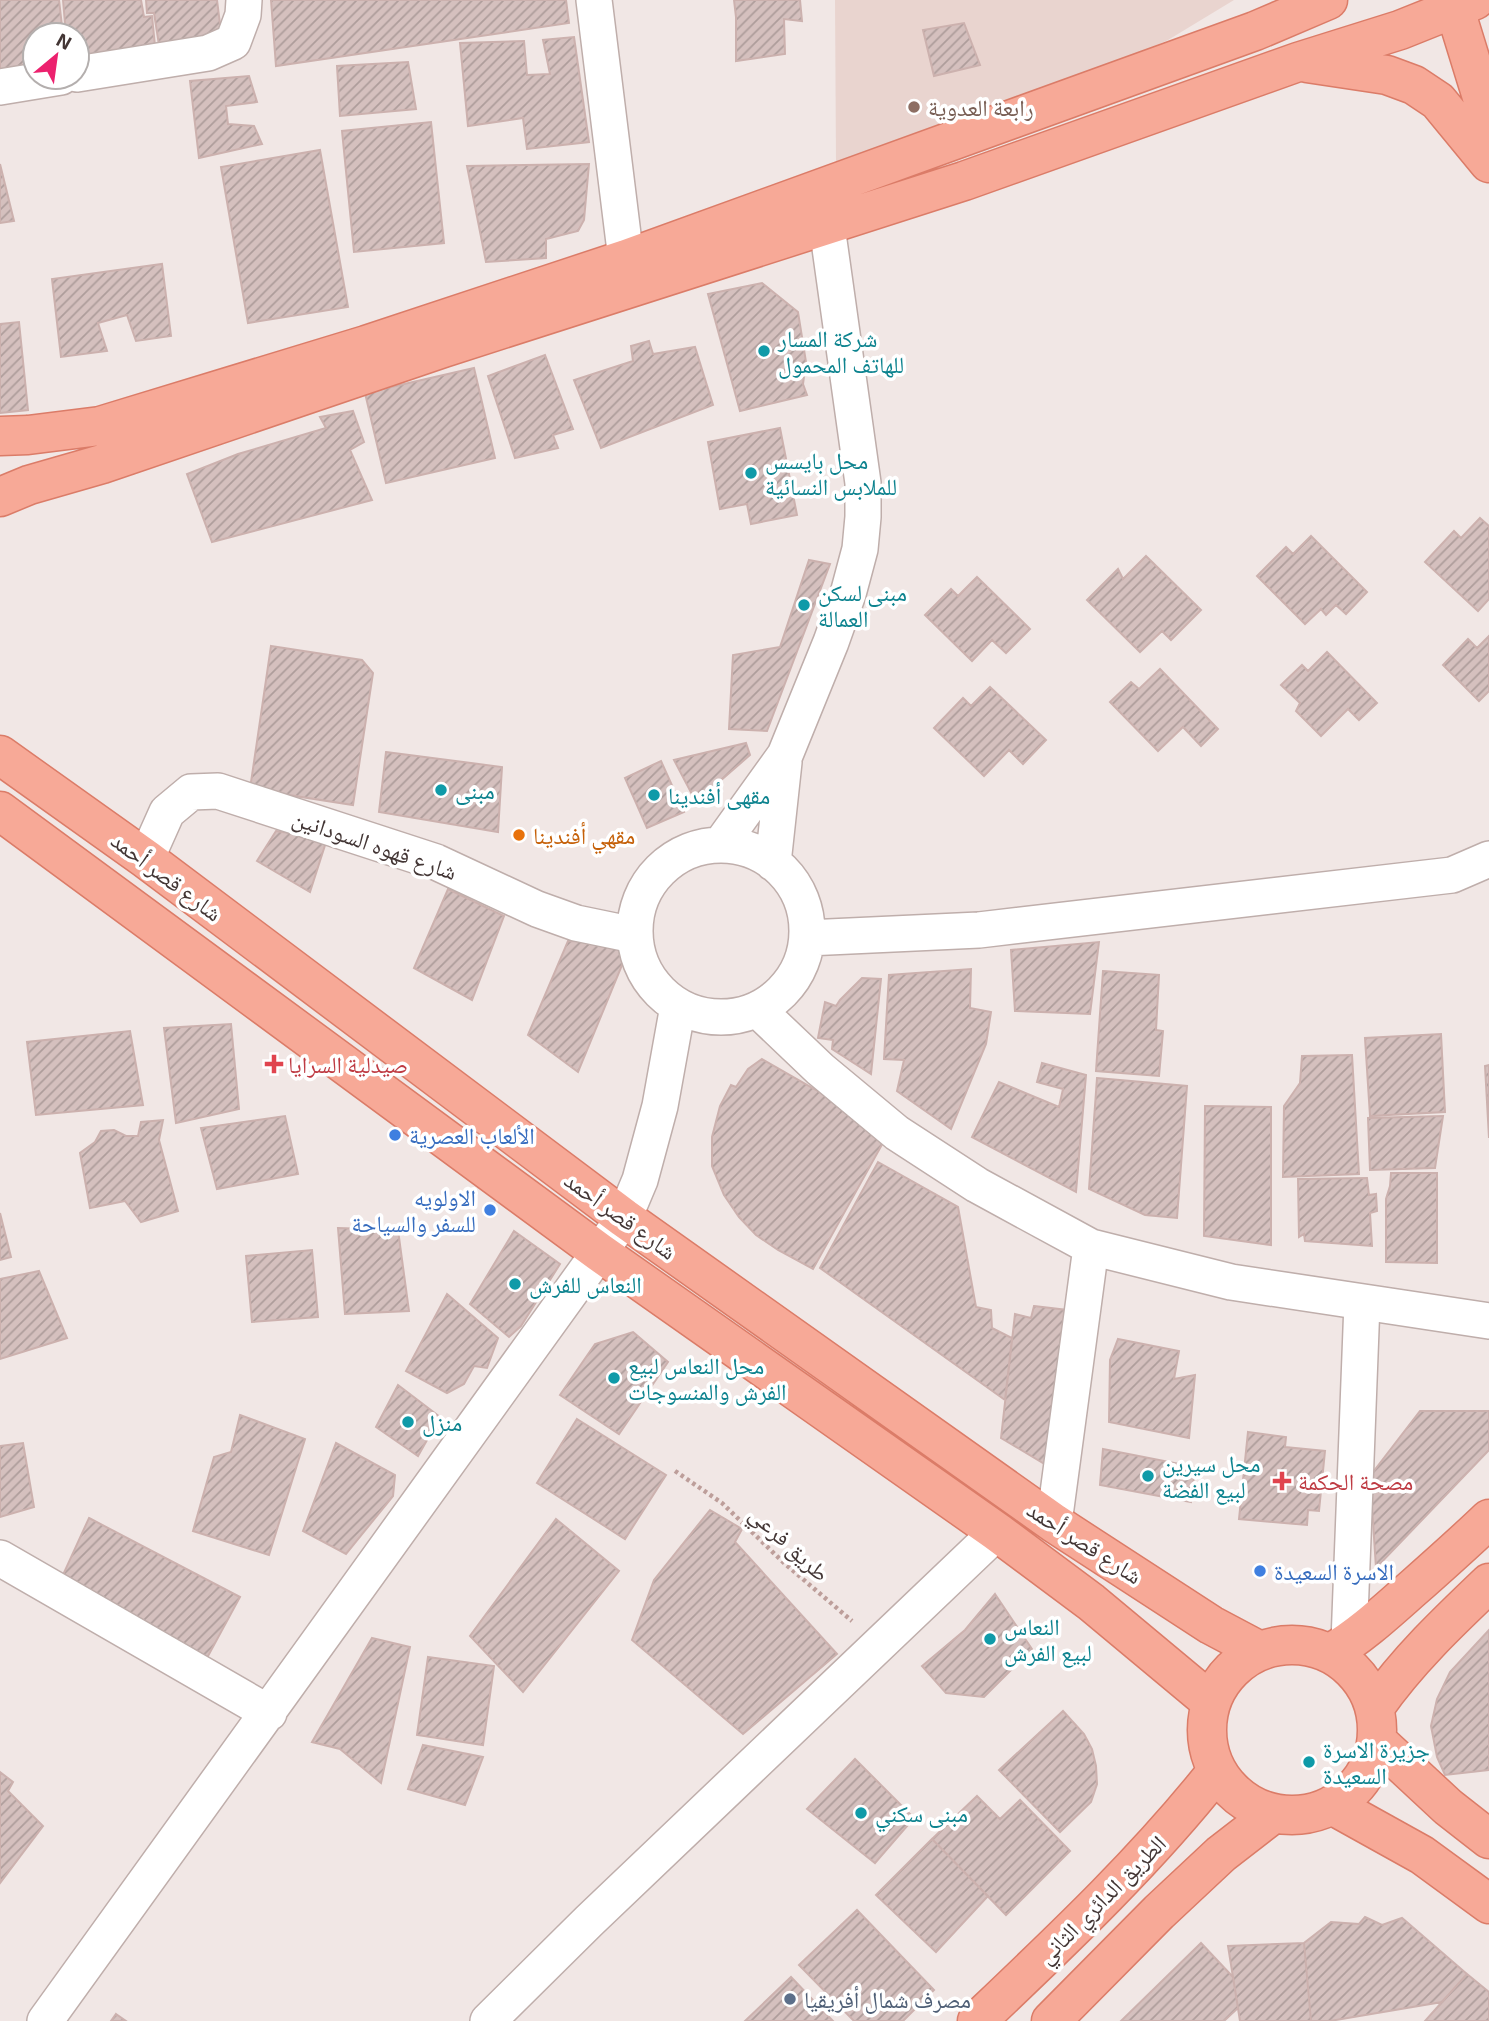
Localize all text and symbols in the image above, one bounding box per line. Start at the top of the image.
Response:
north arrow [21,21,91,91]
text: N [53,27,76,54]
place label: رابعة العدوية [928,93,1034,122]
marker: رابعة العدوية [906,99,922,115]
place label: شركة المسار للهاتف المحمول [777,324,904,379]
marker: شركة المسار للهاتف المحمول [756,343,772,359]
place label: محل بايسس للملابس النسائية [765,446,897,501]
marker: محل بايسس للملابس النسائية [743,465,759,481]
place label: مبنى لسكن العمالة [818,578,907,632]
marker: مبنى لسكن العمالة [796,597,812,613]
place label: مبنى [455,776,495,805]
place label: مقهى أفندينا [668,781,770,810]
marker: مبنى [433,782,449,798]
marker: مقهى أفندينا [646,787,662,803]
street label: شارع قهوه السودانين [288,803,461,887]
place label: مقهي أفندينا [533,821,635,855]
street label: شارع قصر أحمد [105,825,228,928]
marker: مقهي أفندينا [511,827,527,843]
place label: صيدلية السرايا [288,1050,408,1078]
marker: صيدلية السرايا [266,1056,282,1072]
place label: الألعاب العصرية [409,1121,535,1150]
marker: الألعاب العصرية [387,1127,403,1143]
street label: شارع قصر أحمد [558,1165,682,1267]
place label: الاولويه للسفر والسياحة [351,1183,476,1237]
marker: الاولويه للسفر والسياحة [482,1202,498,1218]
place label: النعاس للفرش [529,1270,642,1299]
marker: النعاس للفرش [507,1276,523,1292]
place label: محل النعاس لبيع الفرش والمنسوجات [628,1351,787,1406]
marker: محل النعاس لبيع الفرش والمنسوجات [606,1370,622,1386]
place label: منزل [422,1408,462,1437]
marker: منزل [400,1414,416,1430]
place label: محل سيرين لبيع الفضة [1162,1449,1261,1505]
place label: مصحة الحكمة [1298,1467,1413,1495]
marker: محل سيرين لبيع الفضة [1140,1468,1156,1484]
marker: مصحة الحكمة [1272,1471,1292,1491]
street label: شارع قصر أحمد [1021,1494,1148,1591]
street label: طريق فرعي [740,1499,836,1591]
place label: الاسرة السعيدة [1274,1557,1394,1585]
marker: الاسرة السعيدة [1252,1563,1268,1579]
place label: النعاس لبيع الفرش [1004,1612,1092,1668]
marker: النعاس لبيع الفرش [982,1631,998,1647]
place label: جزيرة الاسرة السعيدة [1323,1735,1430,1789]
marker: جزيرة الاسرة السعيدة [1301,1754,1317,1770]
place label: مبنى سكني [875,1799,968,1833]
marker: مبنى سكني [853,1805,869,1821]
street label: الطريق الدائري الثاني [1031,1829,1175,1973]
place label: مصرف شمال أفريقيا [804,1985,971,2014]
marker: مصرف شمال أفريقيا [782,1991,798,2007]

